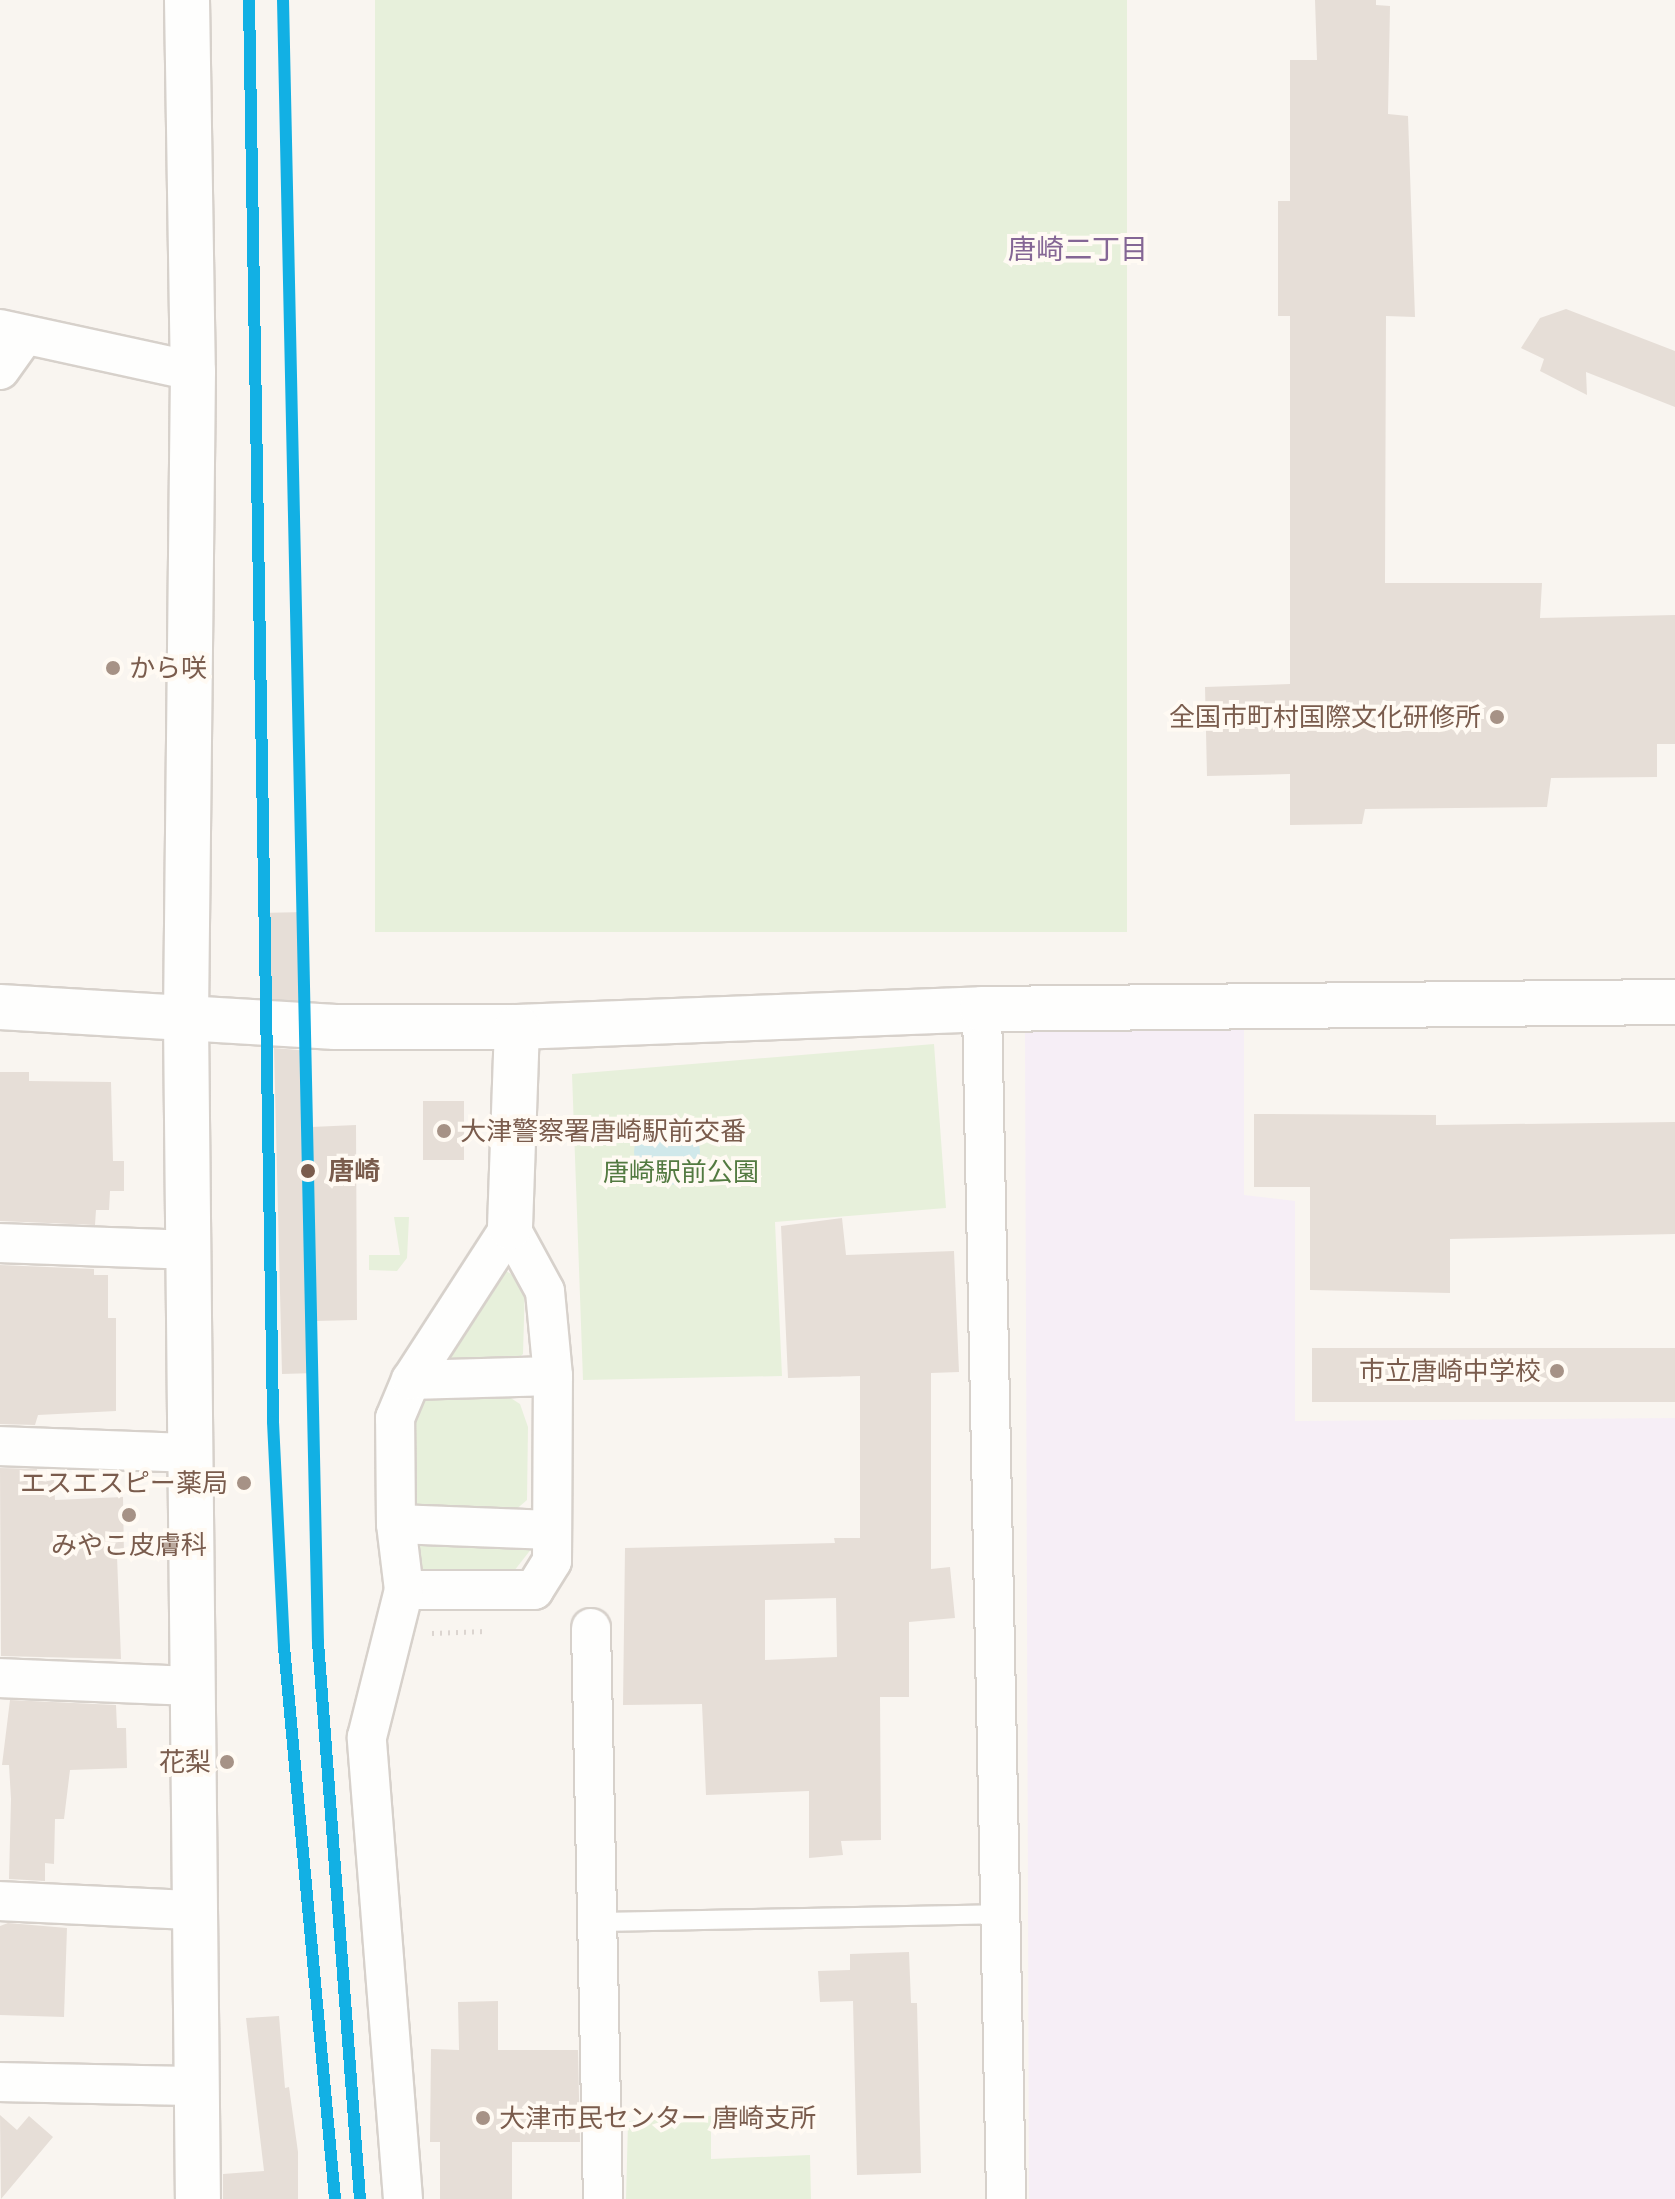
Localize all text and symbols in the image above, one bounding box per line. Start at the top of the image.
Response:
district label: 唐崎二丁目 [1008,231,1148,265]
place label: から咲 [129,652,207,684]
marker: から咲 [104,659,122,677]
place label: 全国市町村国際文化研修所 [1169,701,1481,733]
marker: 全国市町村国際文化研修所 [1488,708,1506,726]
place label: 大津警察署唐崎駅前交番 [460,1115,746,1147]
marker: 大津警察署唐崎駅前交番 [435,1122,453,1140]
place label: 唐崎 [328,1155,380,1187]
park label: 唐崎駅前公園 [603,1156,759,1188]
marker: 唐崎 [295,1158,321,1184]
place label: 市立唐崎中学校 [1359,1355,1541,1387]
marker: 市立唐崎中学校 [1548,1362,1566,1380]
place label: エスエスピー薬局 [20,1467,228,1499]
marker: エスエスピー薬局 [235,1474,253,1492]
marker: みやこ皮膚科 [118,1504,140,1526]
place label: みやこ皮膚科 [51,1529,207,1561]
place label: 花梨 [159,1746,211,1778]
marker: 花梨 [218,1753,236,1771]
place label: 大津市民センター 唐崎支所 [499,2102,816,2134]
marker: 大津市民センター 唐崎支所 [474,2109,492,2127]

